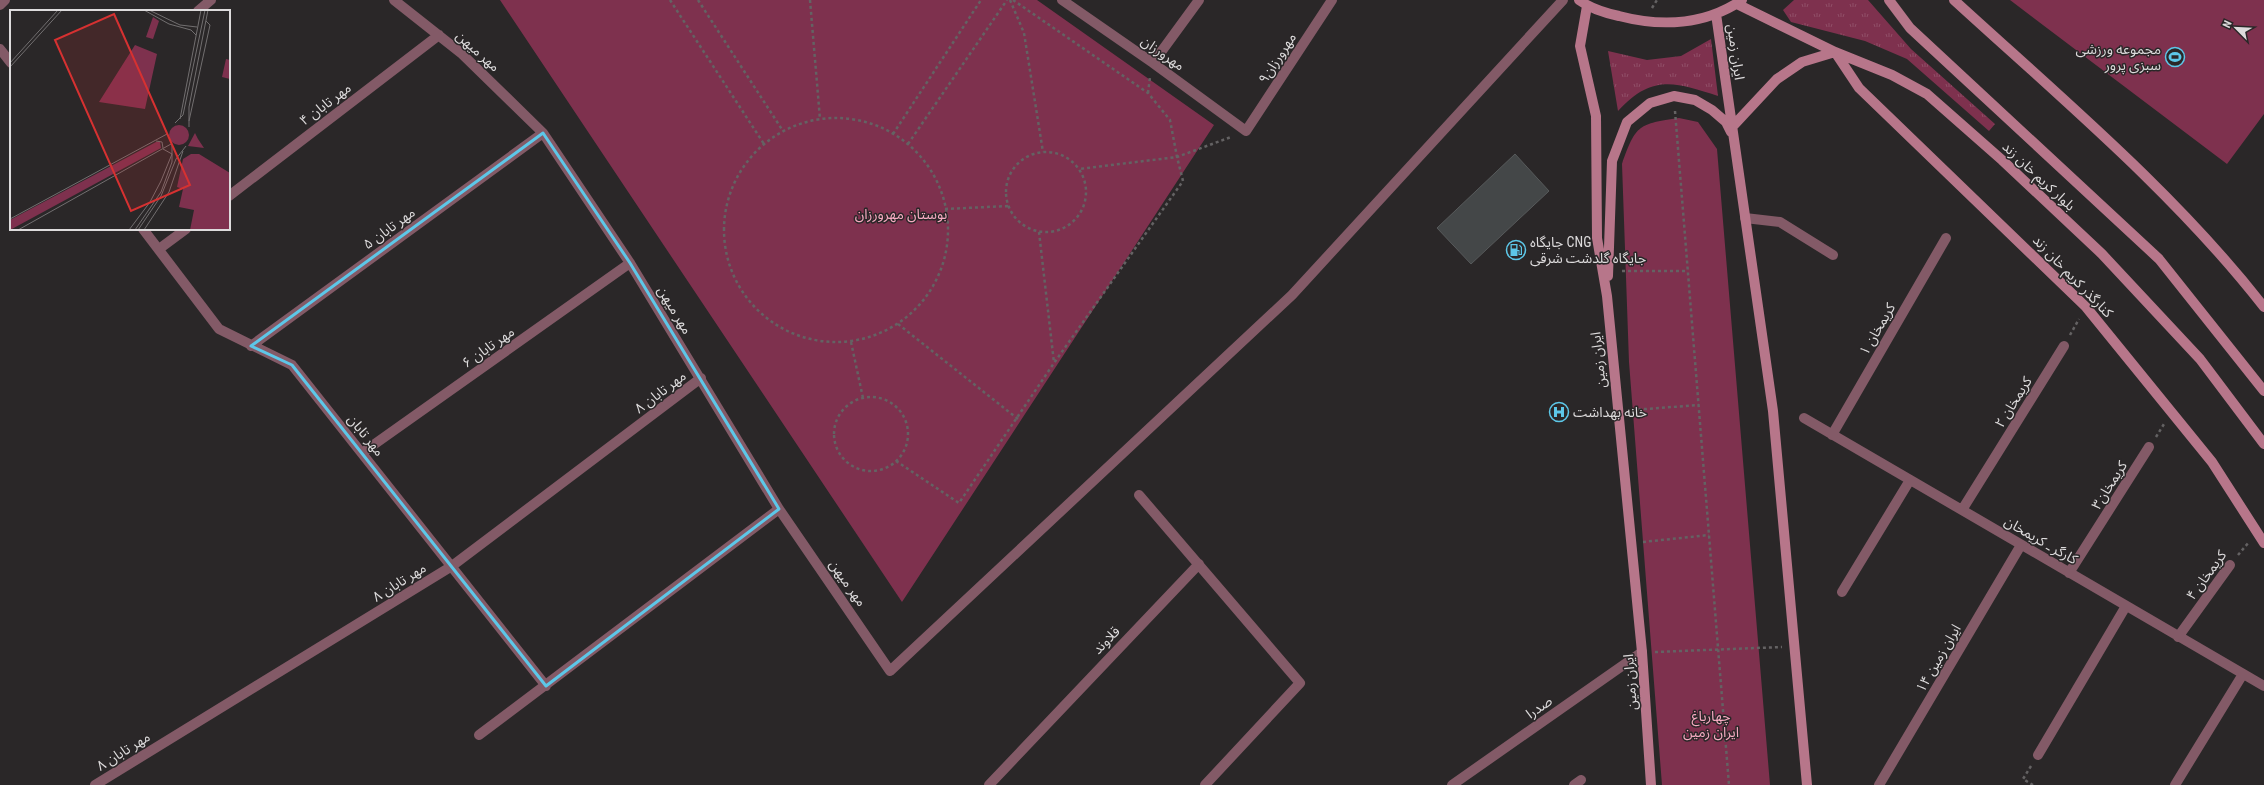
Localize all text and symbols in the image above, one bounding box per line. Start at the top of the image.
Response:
north arrow [2216,8,2256,48]
inset map [10,10,230,230]
text: N [2220,18,2235,30]
street label: ایران زمین [1723,23,1748,81]
street label: مهر میهن [452,27,503,75]
street label: مهرورزان۹ [1255,30,1300,87]
street label: مهرورزان [1138,32,1188,74]
place label: مجموعه ورزشی سبزی پرور [2076,41,2161,75]
sports icon: مجموعه ورزشی سبزی پرور [2164,46,2186,68]
street label: مهر تابان ۴ [296,80,354,129]
street label: بلوار کریم خان زند [1997,138,2079,216]
street label: مهر تابان ۵ [360,204,419,253]
park label: بوستان مهرورزان [855,206,948,223]
street label: کنارگذر کریم خان زند [2028,232,2116,323]
place label: جایگاه CNG جایگاه گلدشت شرقی [1530,234,1646,267]
fuel station icon: جایگاه CNG جایگاه گلدشت شرقی [1505,239,1527,261]
street label: مهر میهن [654,283,696,337]
street label: کریمخان ۱ [1856,300,1899,358]
street label: مهر تابان ۶ [459,323,518,372]
street label: ایران زمین [1587,331,1610,389]
street label: مهر تابان ۸ [631,368,689,417]
street label: کریمخان ۲ [1991,373,2036,431]
hospital icon: خانه بهداشت [1548,401,1570,423]
place label: خانه بهداشت [1573,404,1647,421]
street label: مهر تابان [344,411,388,460]
street label: کریمخان۳ [2088,458,2131,513]
street label: کارگر ـ کریمخان [2001,513,2081,568]
street label: کریمخان ۴ [2183,547,2230,603]
street label: مهر میهن [825,557,870,610]
street label: مهر تابان ۸ [369,559,429,606]
street label: ایران زمین ۱۴ [1912,621,1965,695]
street label: قلاوند [1089,623,1124,658]
street label: ایران زمین [1620,653,1641,711]
street label: صدرا [1523,692,1556,722]
park label: چهارباغ ایران زمین [1683,708,1739,741]
street label: مهر تابان ۸ [93,728,153,775]

